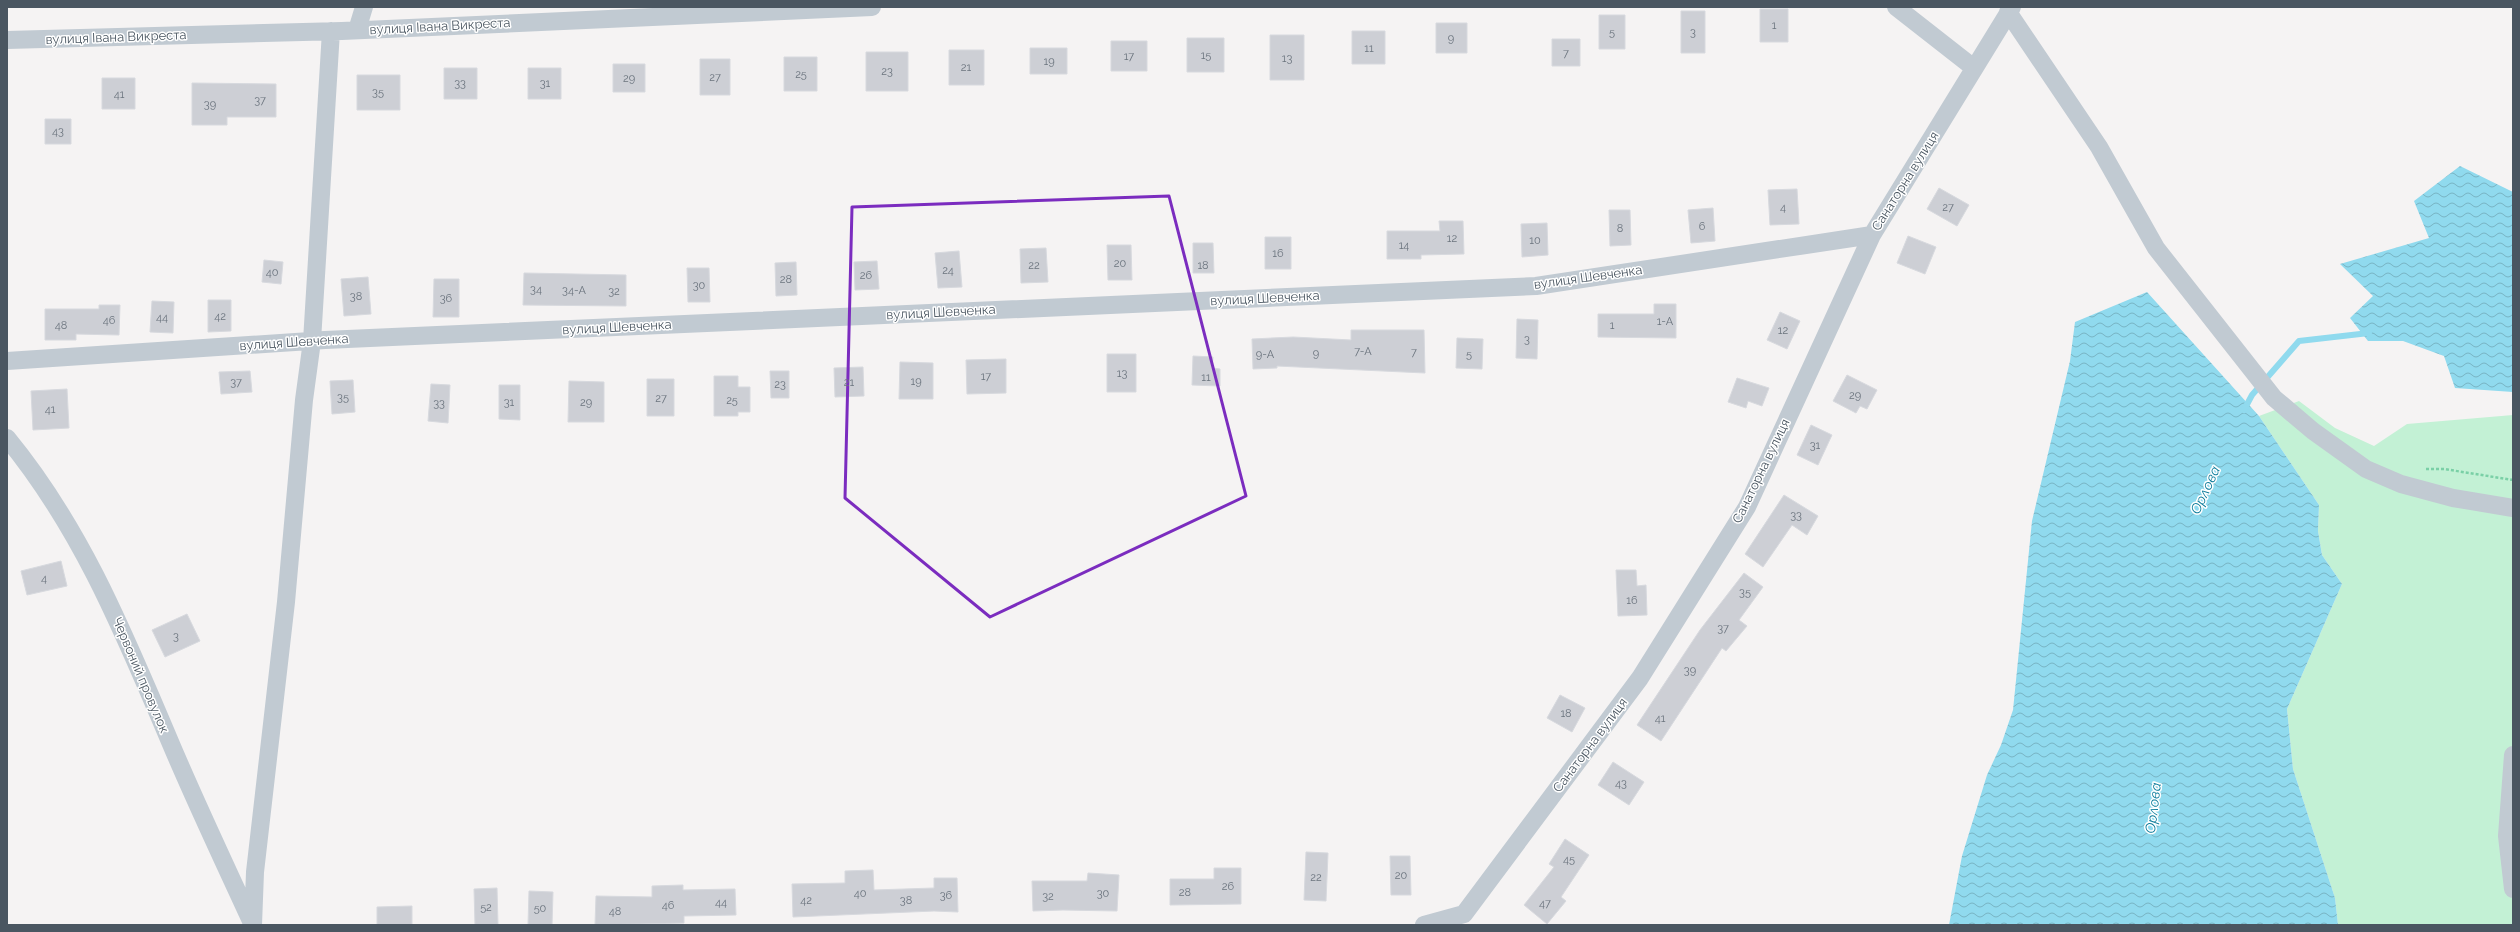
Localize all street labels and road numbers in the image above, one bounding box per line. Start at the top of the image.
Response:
street label: вулиця Івана Викреста [369,15,511,37]
street label: вулиця Івана Викреста [45,27,187,47]
street label: Санаторна вулиця [1868,129,1942,233]
street label: вулиця Шевченка [1533,262,1643,292]
street label: вулиця Шевченка [1210,288,1320,308]
street label: вулиця Шевченка [886,302,996,322]
street label: вулиця Шевченка [562,317,672,337]
street label: вулиця Шевченка [239,331,349,353]
street label: Санаторна вулиця [1729,417,1793,525]
street label: Червоний провулок [110,615,172,735]
street label: Санаторна вулиця [1550,695,1630,795]

